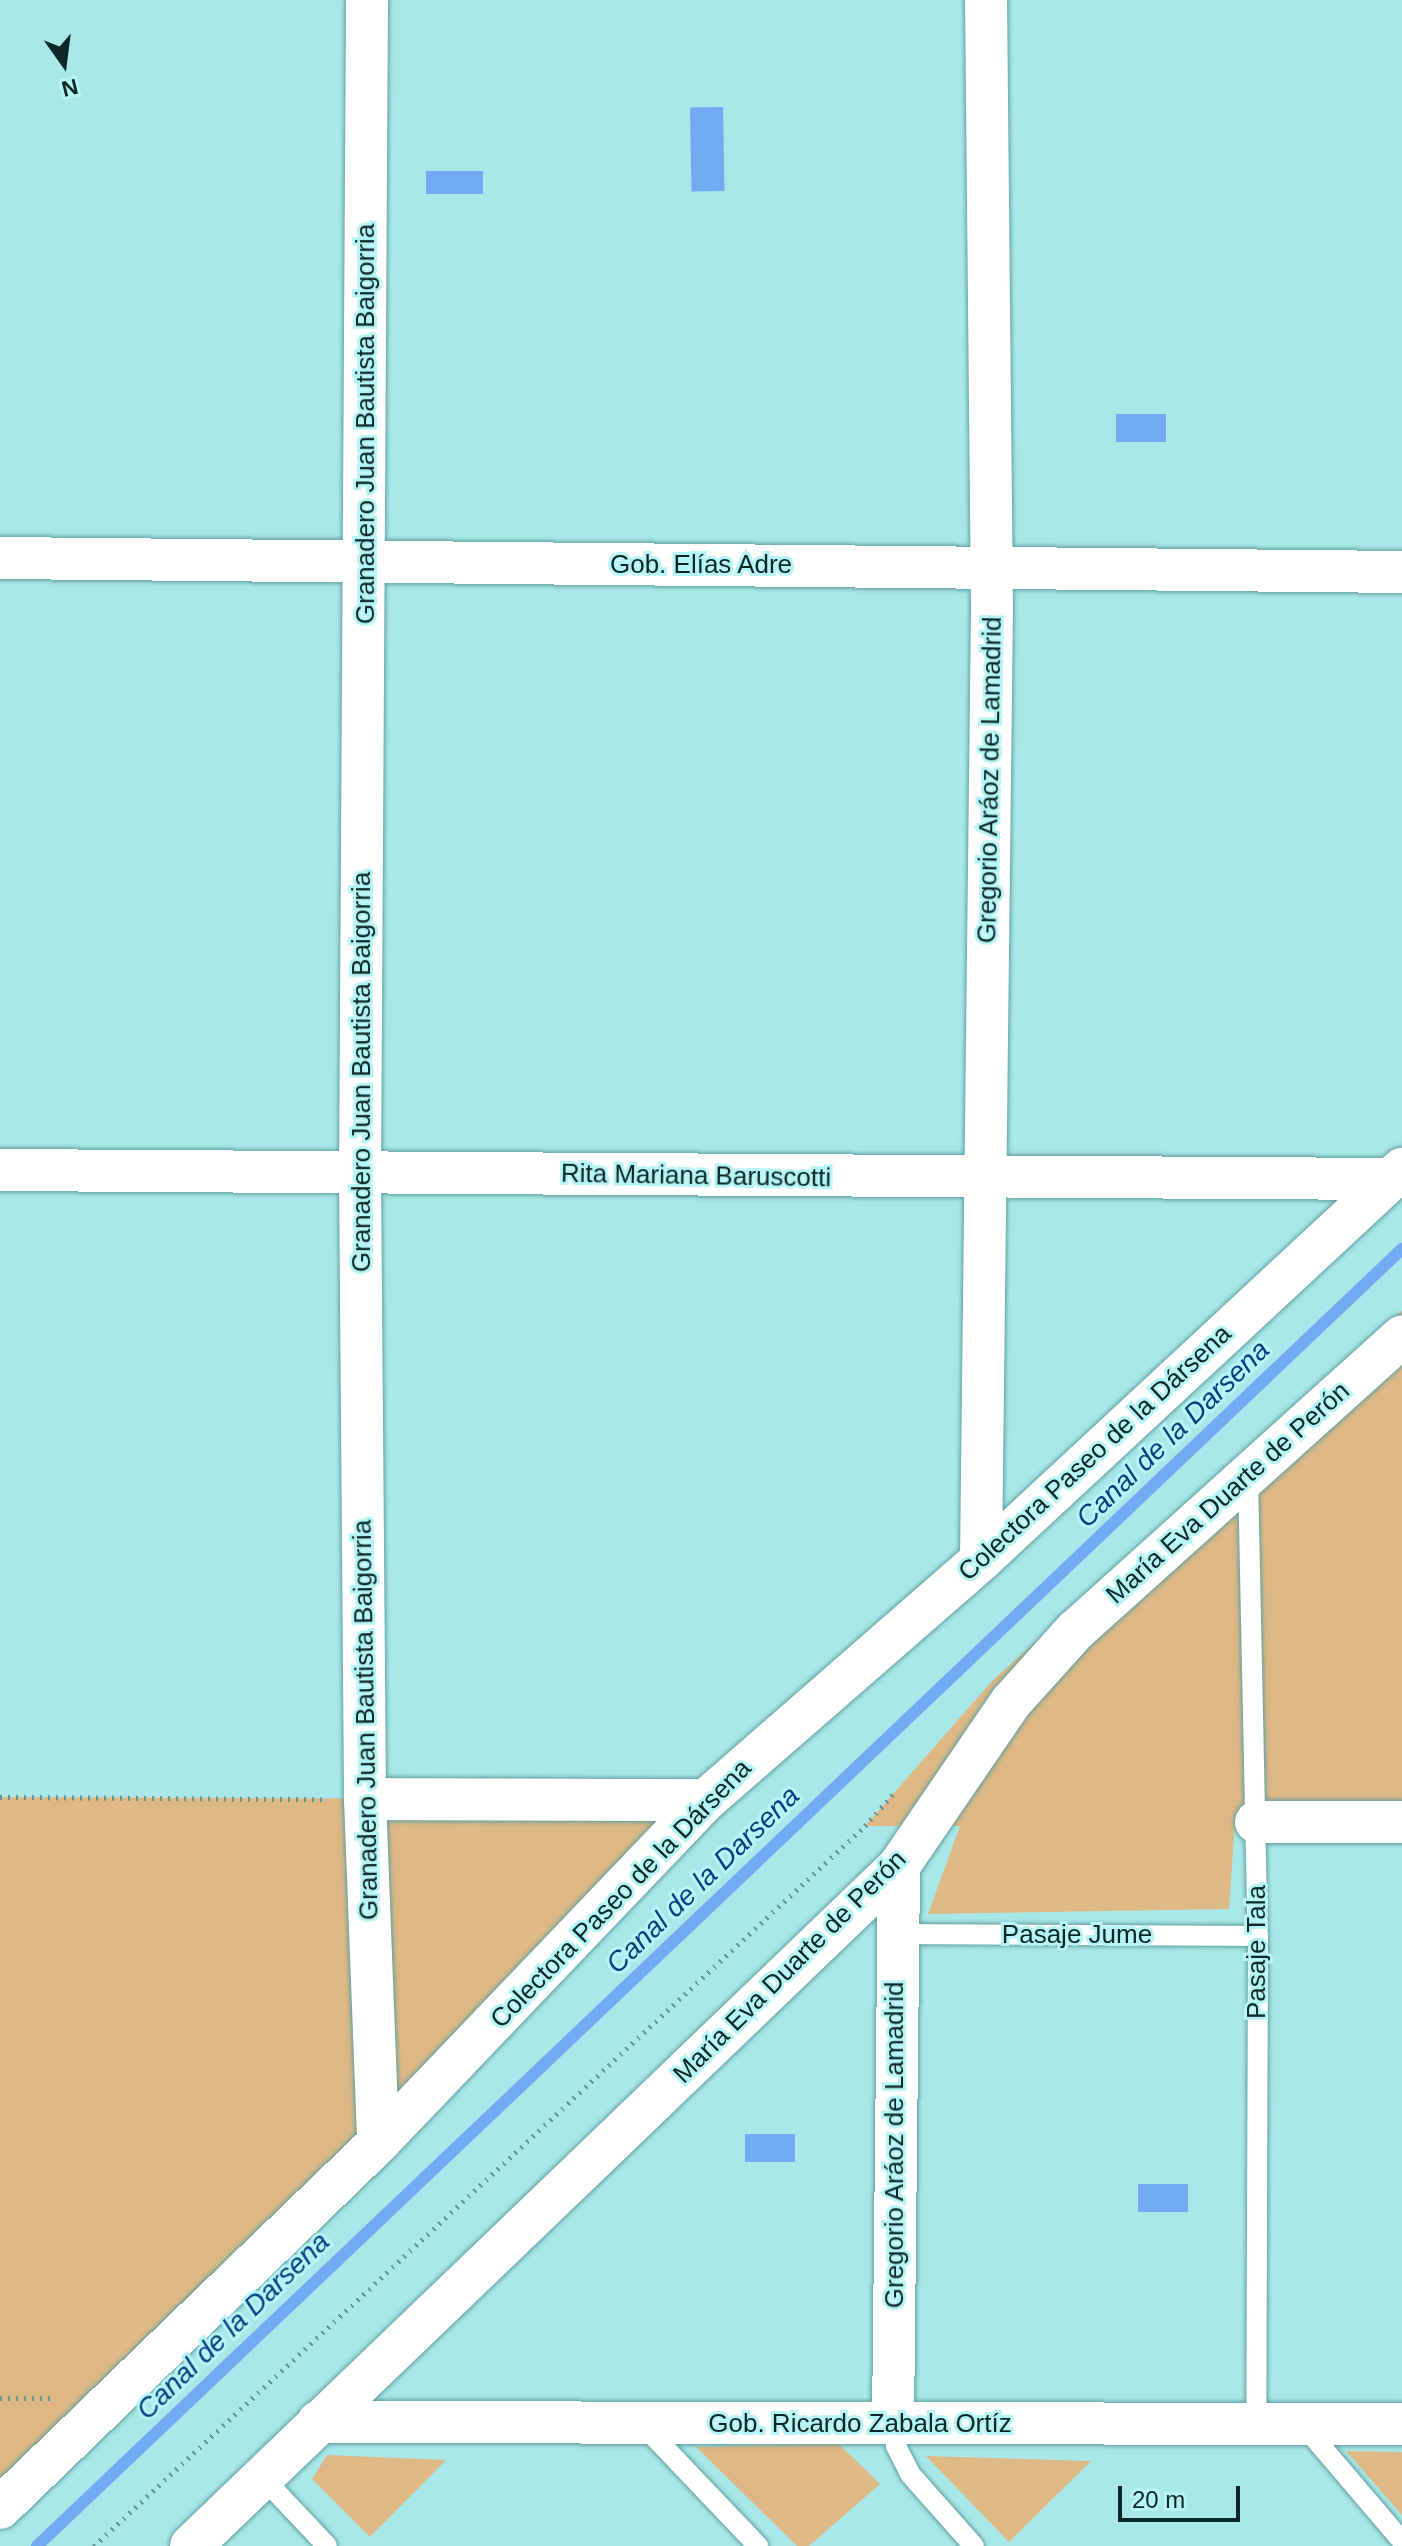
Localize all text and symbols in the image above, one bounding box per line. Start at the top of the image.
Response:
north arrow [24,24,104,104]
text: N [59,74,81,102]
street label: Granadero Juan Bautista Baigorria [350,224,382,624]
street label: Gob. Elías Adre [609,549,793,581]
street label: Gregorio Aráoz de Lamadrid [972,616,1008,944]
street label: Granadero Juan Bautista Baigorria [346,872,378,1272]
street label: Rita Mariana Baruscotti [561,1158,831,1194]
street label: Colectora Paseo de la Dársena [952,1318,1238,1588]
water label: Canal de la Darsena [1070,1333,1276,1535]
street label: María Eva Duarte de Perón [1100,1376,1356,1610]
street label: Granadero Juan Bautista Baigorria [347,1520,385,1920]
street label: Colectora Paseo de la Dársena [484,1753,758,2035]
water label: Canal de la Darsena [600,1779,806,1981]
street label: María Eva Duarte de Perón [667,1844,913,2090]
street label: Pasaje Tala [1241,1885,1273,2019]
street label: Pasaje Jume [1002,1919,1152,1951]
street label: Gregorio Aráoz de Lamadrid [879,1981,911,2309]
water label: Canal de la Darsena [130,2225,336,2427]
street label: Gob. Ricardo Zabala Ortíz [708,2408,1012,2440]
scale bar [1122,2470,1244,2520]
text: 20 m [1132,2486,1185,2513]

